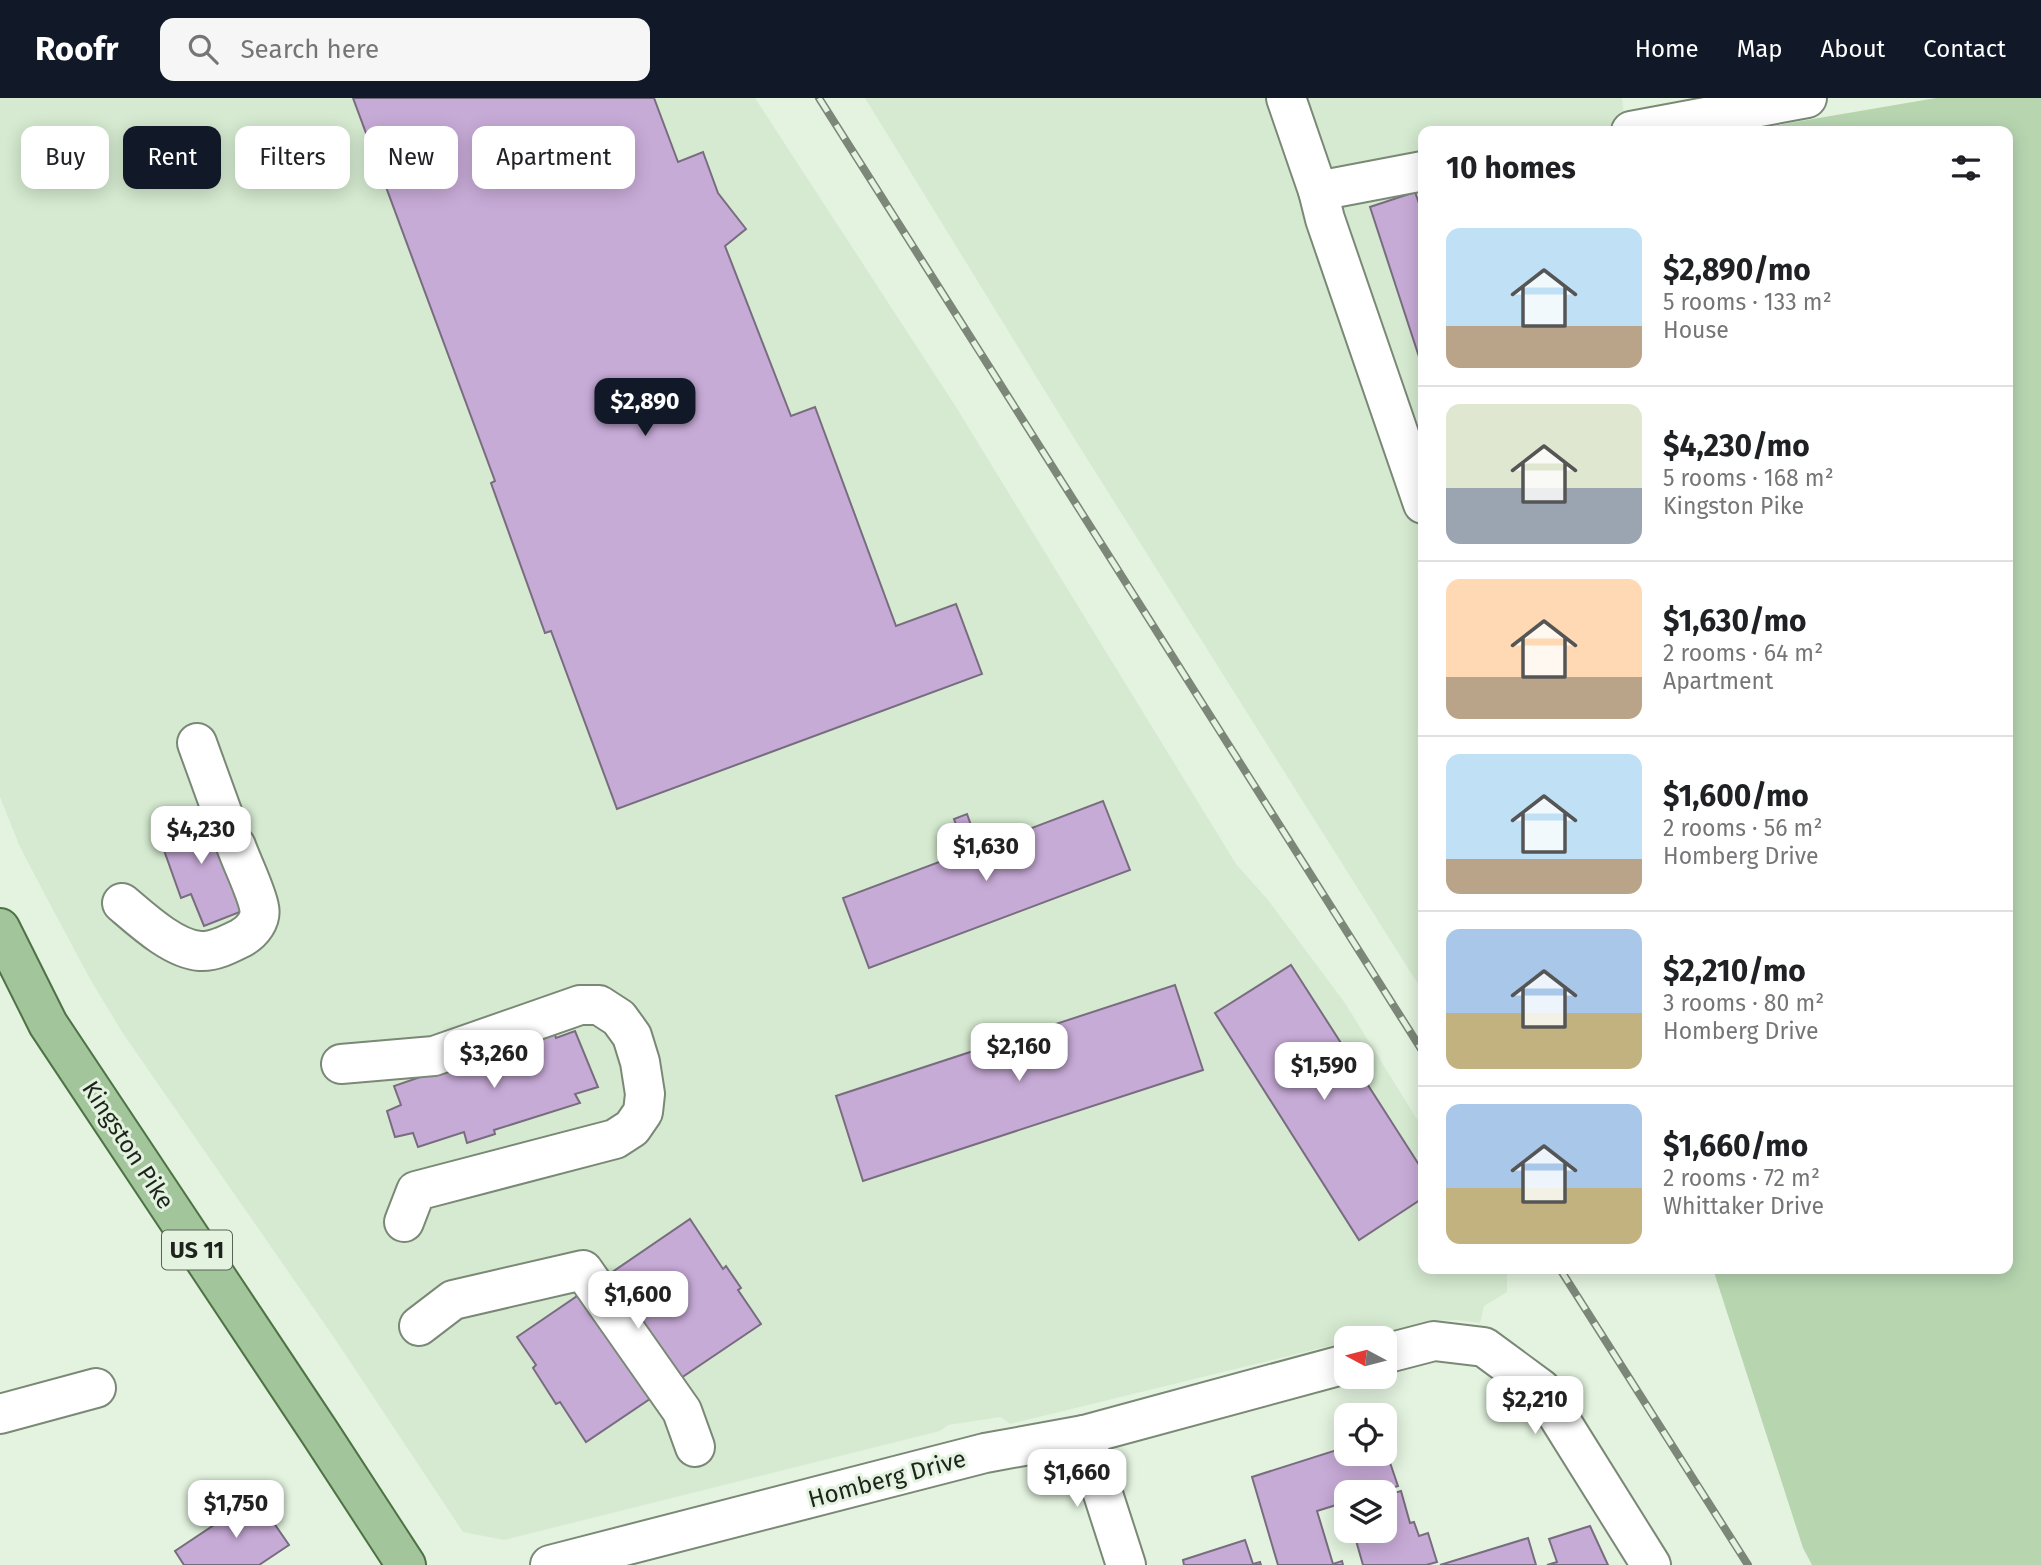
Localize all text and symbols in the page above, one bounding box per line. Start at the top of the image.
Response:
search box [160,18,650,81]
text: Roofr [35,29,118,69]
icon: search [184,30,222,68]
text: Search here [240,34,379,65]
text: Home [1635,35,1699,63]
text: Map [1737,35,1783,63]
text: About [1821,35,1885,63]
text: Contact [1923,35,2006,63]
chip: Buy [21,126,109,189]
chip: Rent [123,126,221,189]
chip: Filters [235,126,350,189]
chip: New [364,126,458,189]
chip: Apartment [472,126,635,189]
icon: filters [1947,149,1985,187]
text: 10 homes [1446,150,1576,186]
text: $2,890/mo [1663,252,1811,288]
icon: home [1502,256,1586,340]
text: 5 rooms · 133 m² [1663,288,1832,316]
text: House [1663,316,1729,344]
pin: $2,890 [588,378,702,438]
text: $2,890 [610,387,680,415]
text: $4,230/mo [1663,428,1810,464]
icon: home [1502,432,1586,516]
text: 5 rooms · 168 m² [1663,464,1834,492]
text: Kingston Pike [1663,492,1804,520]
text: $1,630/mo [1663,603,1807,639]
icon: home [1502,607,1586,691]
text: 2 rooms · 64 m² [1663,639,1823,667]
text: Apartment [1663,667,1773,695]
text: $1,600/mo [1663,778,1809,814]
icon: home [1502,782,1586,866]
pin: $4,230 [144,806,258,866]
text: 2 rooms · 56 m² [1663,814,1822,842]
text: $4,230 [167,815,235,843]
pin: $1,630 [929,824,1043,883]
text: $1,630 [953,832,1019,860]
text: Homberg Drive [1663,842,1819,870]
text: $2,210/mo [1663,953,1806,989]
icon: home [1502,957,1586,1041]
text: 3 rooms · 80 m² [1663,989,1824,1017]
text: Homberg Drive [1663,1017,1819,1045]
pin: $2,160 [962,1024,1076,1083]
pin: $3,260 [437,1030,551,1090]
text: $2,160 [987,1032,1051,1060]
text: $3,260 [460,1039,528,1067]
pin: $1,590 [1267,1042,1381,1102]
text: $1,590 [1291,1051,1357,1079]
street label: Kingston Pike [76,1076,180,1214]
text: $1,660/mo [1663,1128,1808,1164]
icon: home [1502,1132,1586,1216]
text: 2 rooms · 72 m² [1663,1164,1820,1192]
text: Whittaker Drive [1663,1192,1824,1220]
road number: US 11 [162,1231,232,1270]
pin: $1,600 [581,1272,695,1331]
text: $1,600 [604,1280,672,1308]
north arrow [1334,1326,1396,1390]
map controls [1334,1326,1397,1543]
pin: $2,210 [1478,1376,1592,1436]
text: $2,210 [1502,1385,1568,1413]
button: locate [1334,1403,1397,1466]
street label: Homberg Drive [805,1444,969,1514]
pin: $1,660 [1020,1450,1134,1509]
text: $1,660 [1043,1458,1111,1486]
pin: $1,750 [179,1480,293,1540]
button: layers [1334,1480,1397,1543]
text: $1,750 [204,1489,268,1517]

